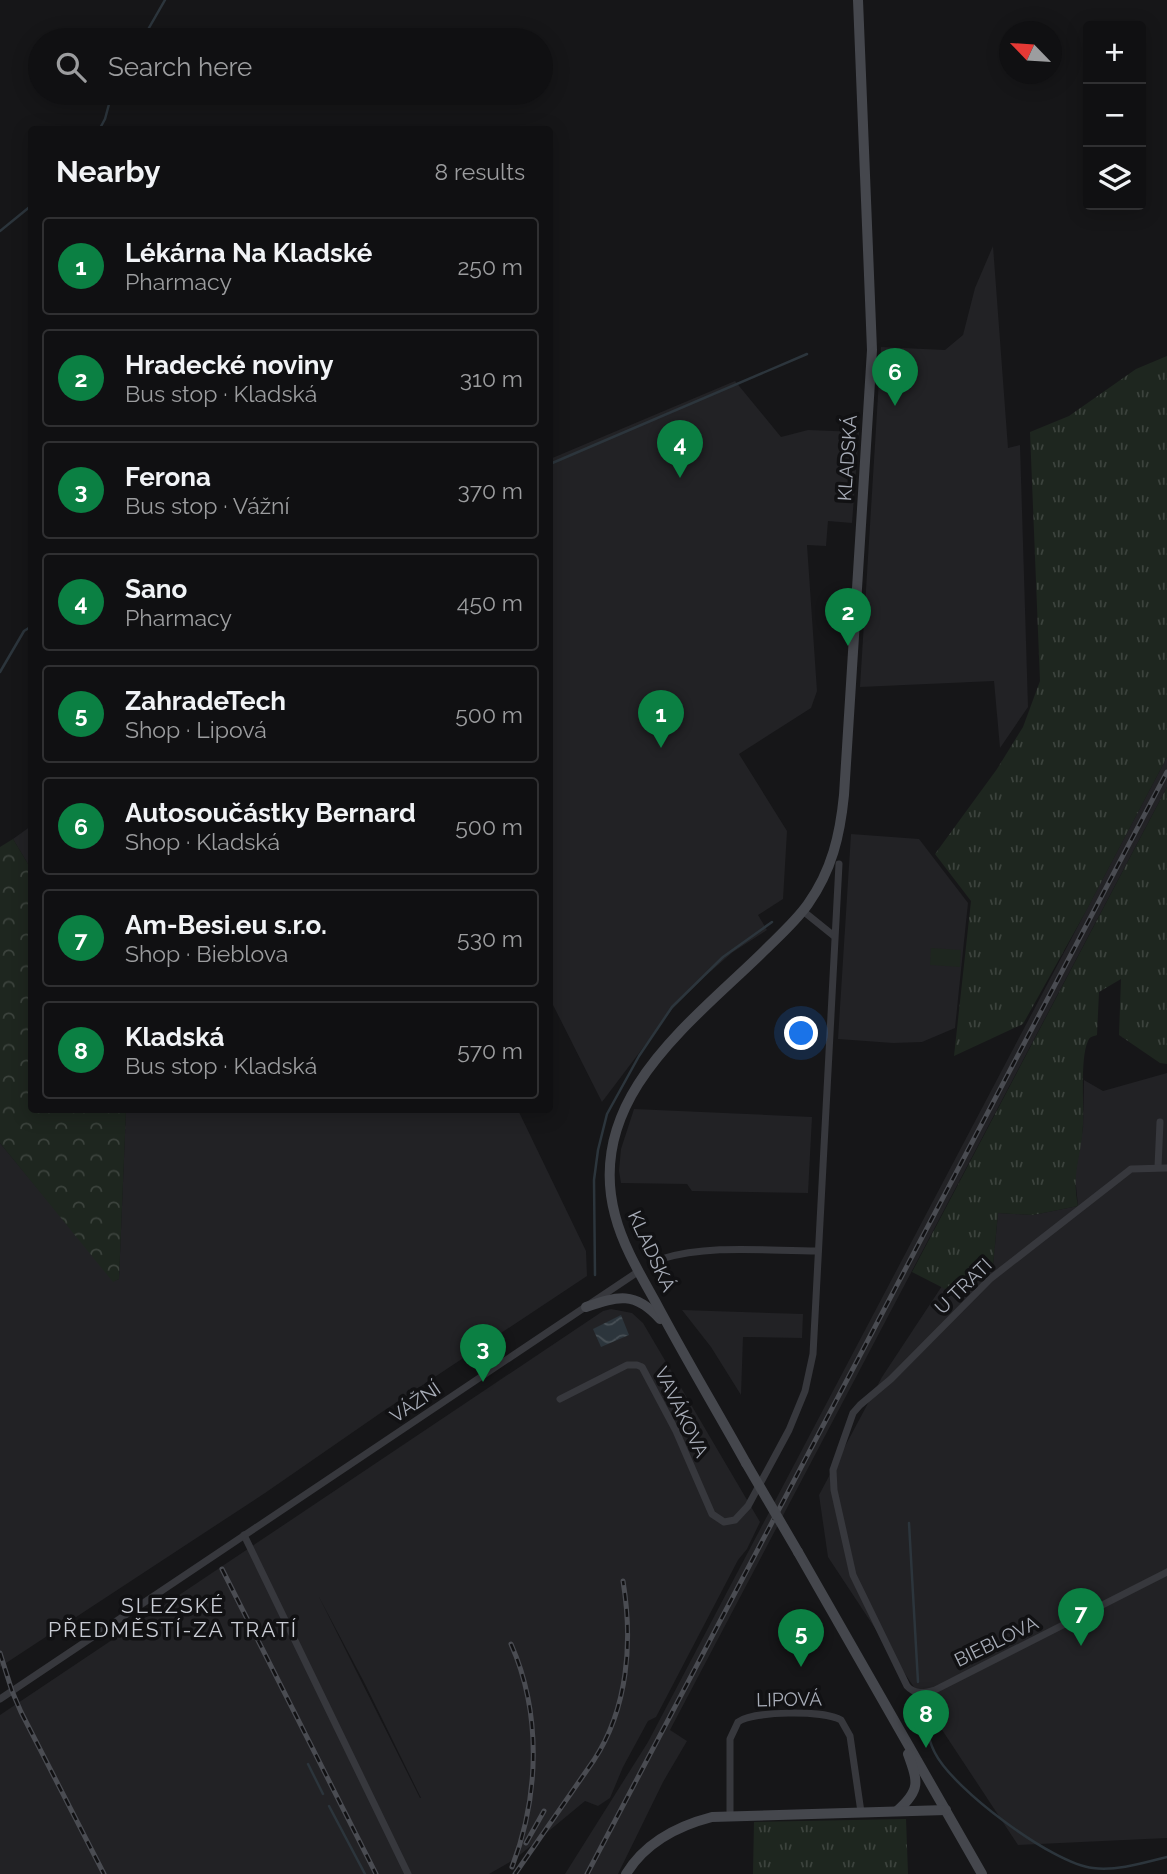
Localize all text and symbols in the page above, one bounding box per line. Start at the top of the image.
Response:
north arrow [999,21,1062,84]
map controls [1083,21,1146,210]
button: + [1083,21,1146,84]
search box [28,28,553,105]
icon: search [52,48,90,86]
text: Search here [108,52,252,82]
button: − [1083,84,1146,147]
button: layers [1083,147,1146,210]
text: Nearby [56,154,160,189]
text: 8 results [434,158,525,185]
text: Lékárna Na Kladské [125,238,372,268]
text: 1 [75,253,87,280]
text: 250 m [457,253,523,280]
text: Pharmacy [125,268,232,295]
pin: 6 [872,348,918,406]
text: Hradecké noviny [125,350,334,380]
text: 2 [75,365,87,392]
text: 310 m [460,365,523,392]
text: Bus stop · Kladská [125,380,317,407]
street label: KLADSKÁ [833,414,861,502]
pin: 4 [657,420,703,478]
text: Ferona [125,462,211,492]
text: 3 [75,477,87,504]
text: 370 m [458,477,523,504]
text: Bus stop · Vážní [125,492,289,519]
text: Sano [125,574,187,604]
pin: 2 [825,588,871,646]
text: 4 [74,589,88,616]
text: 450 m [457,589,523,616]
text: Pharmacy [125,604,232,631]
text: ZahradeTech [125,686,286,716]
pin: 1 [638,690,684,748]
text: 5 [75,701,87,728]
text: 500 m [455,701,523,728]
text: Shop · Lipová [125,716,267,743]
text: Autosoučástky Bernard [125,798,416,828]
text: 6 [74,813,88,840]
text: 500 m [455,813,523,840]
text: Shop · Kladská [125,828,280,855]
text: Am-Besi.eu s.r.o. [125,910,327,940]
text: 7 [75,925,87,952]
text: 530 m [457,925,523,952]
text: Shop · Bieblova [125,940,288,967]
your location [784,1016,818,1050]
text: Kladská [125,1022,224,1052]
text: 8 [74,1037,88,1064]
text: 570 m [457,1037,523,1064]
text: Bus stop · Kladská [125,1052,317,1079]
street label: KLADSKÁ [624,1207,680,1295]
street label: U TRATI [930,1254,996,1318]
pin: 3 [460,1324,506,1382]
street label: VAVÁKOVA [651,1363,713,1461]
street label: VÁŽNÍ [386,1377,445,1427]
pin: 7 [1058,1588,1104,1646]
district label: SLEZSKÉ PŘEDMĚSTÍ-ZA TRATÍ [48,1593,298,1642]
pin: 5 [778,1609,824,1667]
street label: BIEBLOVA [951,1611,1042,1671]
street label: LIPOVÁ [756,1687,822,1711]
pin: 8 [903,1690,949,1748]

